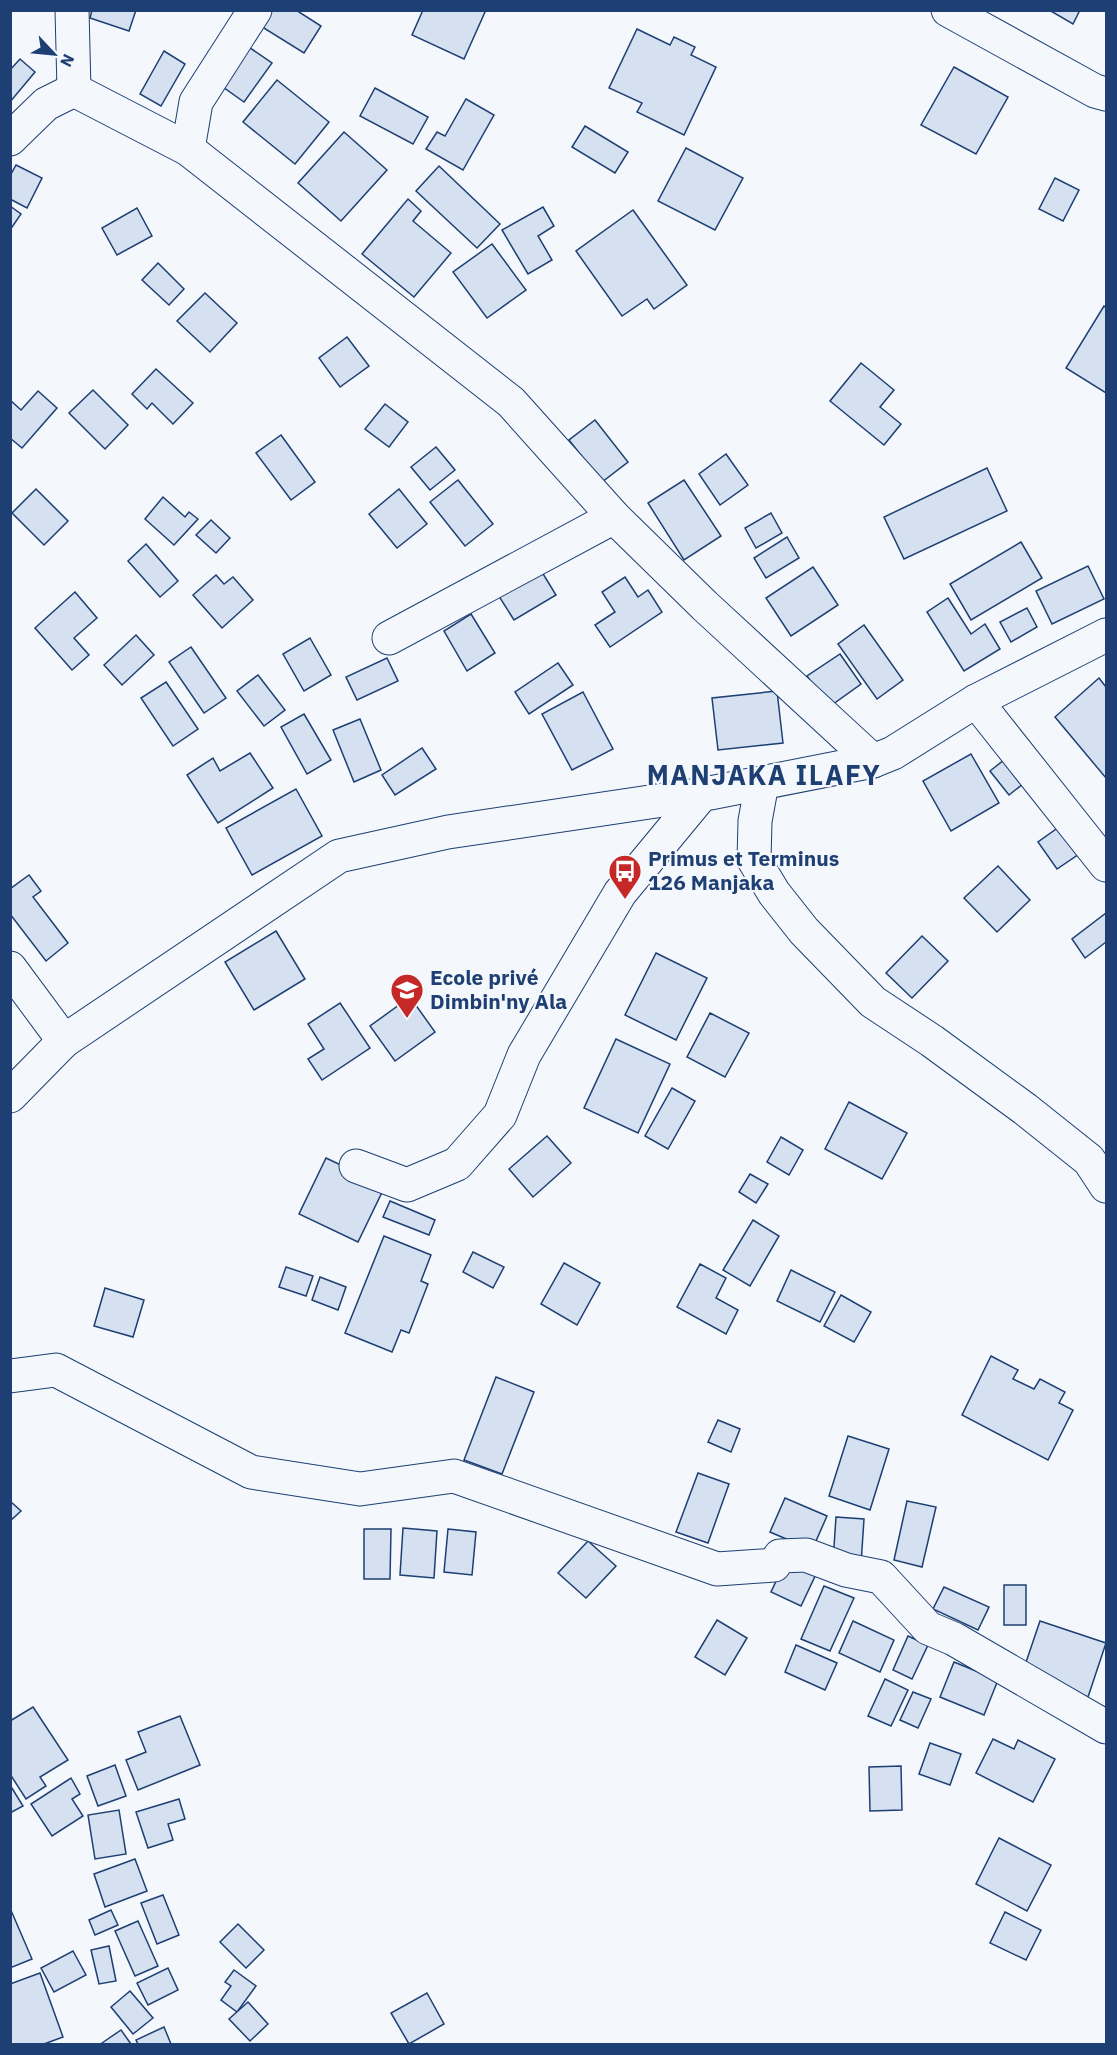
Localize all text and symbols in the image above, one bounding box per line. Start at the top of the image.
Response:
north arrow [24,24,84,84]
text: N [56,51,79,70]
district label: MANJAKA ILAFY [647,757,881,792]
place label: Primus et Terminus 126 Manjaka [648,844,839,896]
bus stop icon: Primus et Terminus 126 Manjaka [607,853,643,900]
place label: Ecole privé Dimbin'ny Ala [430,963,567,1015]
school or university icon: Ecole privé Dimbin'ny Ala [389,972,425,1019]

